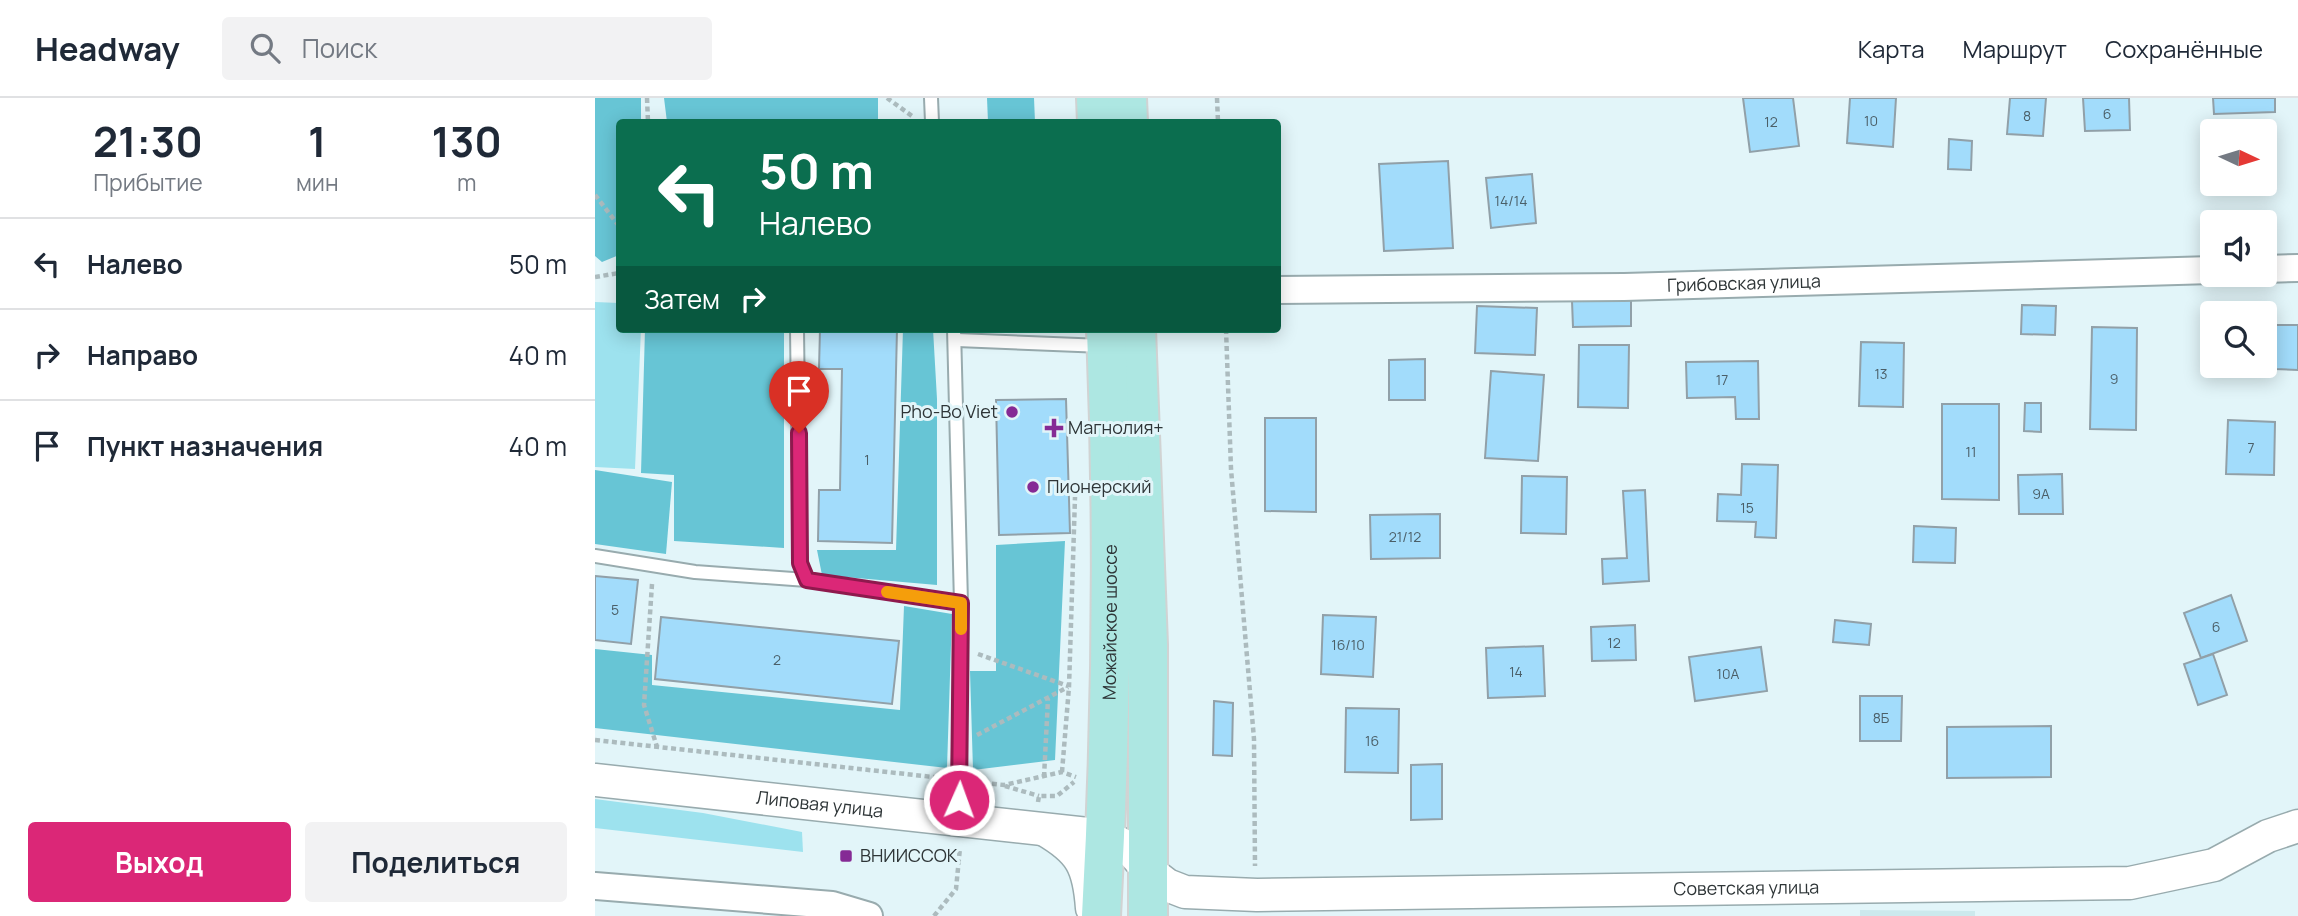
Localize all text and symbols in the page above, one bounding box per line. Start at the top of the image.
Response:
search box [222,17,712,80]
text: Headway [35,26,180,71]
icon: search [246,29,284,67]
text: Поиск [302,30,377,66]
text: Карта [1858,32,1925,65]
text: Маршрут [1963,32,2067,65]
text: Сохранённые [2105,32,2263,65]
house number: 6 [2103,104,2111,123]
house number: 8 [2023,106,2031,125]
house number: 10 [1864,111,1878,130]
text: 21:30 [93,112,203,170]
text: 1 [308,112,326,170]
text: 130 [432,112,502,170]
house number: 12 [1764,112,1778,131]
north arrow [2200,119,2277,196]
map controls [2200,119,2277,378]
text: 50 m [759,137,874,204]
icon: left [644,147,735,238]
text: Прибытие [93,166,203,198]
text: мин [296,166,338,198]
text: m [457,166,476,198]
house number: 14/14 [1495,191,1527,210]
text: Налево [759,201,872,245]
button: sound [2200,210,2277,287]
icon: left [28,245,66,283]
text: Налево [87,246,183,282]
text: 50 m [509,246,567,282]
street label: Грибовская улица [1667,268,1821,297]
icon: right [734,280,772,318]
text: Затем [644,281,720,317]
button: search [2200,301,2277,378]
icon: right [28,336,66,374]
text: Направо [87,337,198,373]
text: 40 m [509,337,567,373]
pin [769,361,829,433]
house number: 13 [1874,364,1888,383]
house number: 9 [2110,369,2118,388]
house number: 17 [1716,370,1728,389]
icon: arrive [780,372,818,410]
place label: Pho-Bo Viet [901,399,998,423]
marker: Pho-Bo Viet [1004,404,1020,420]
place label: Магнолия+ [1068,415,1164,439]
marker: Магнолия+ [1046,420,1062,436]
icon: arrive [28,427,66,465]
text: Пункт назначения [87,428,323,464]
text: 40 m [509,428,567,464]
house number: 7 [2247,438,2255,457]
house number: 11 [1966,442,1976,461]
house number: 1 [864,450,870,469]
place label: Пионерский [1047,474,1152,498]
marker: Пионерский [1025,479,1041,495]
house number: 9А [2032,484,2050,503]
house number: 15 [1740,498,1754,517]
house number: 21/12 [1389,527,1421,546]
street label: Можайское шоссе [1096,544,1122,700]
house number: 5 [611,600,619,619]
house number: 6 [2212,617,2220,636]
house number: 12 [1607,633,1621,652]
house number: 16/10 [1331,635,1365,654]
house number: 2 [773,650,781,669]
house number: 14 [1509,662,1523,681]
house number: 10А [1717,664,1740,683]
house number: 8Б [1873,708,1890,727]
house number: 16 [1365,731,1379,750]
position arrow [922,763,996,837]
street label: Липовая улица [755,785,885,823]
button: Выход [28,822,291,902]
button: Поделиться [305,822,567,902]
place label: ВНИИССОК [860,843,958,867]
marker: ВНИИССОК [838,848,854,864]
street label: Советская улица [1673,874,1819,900]

